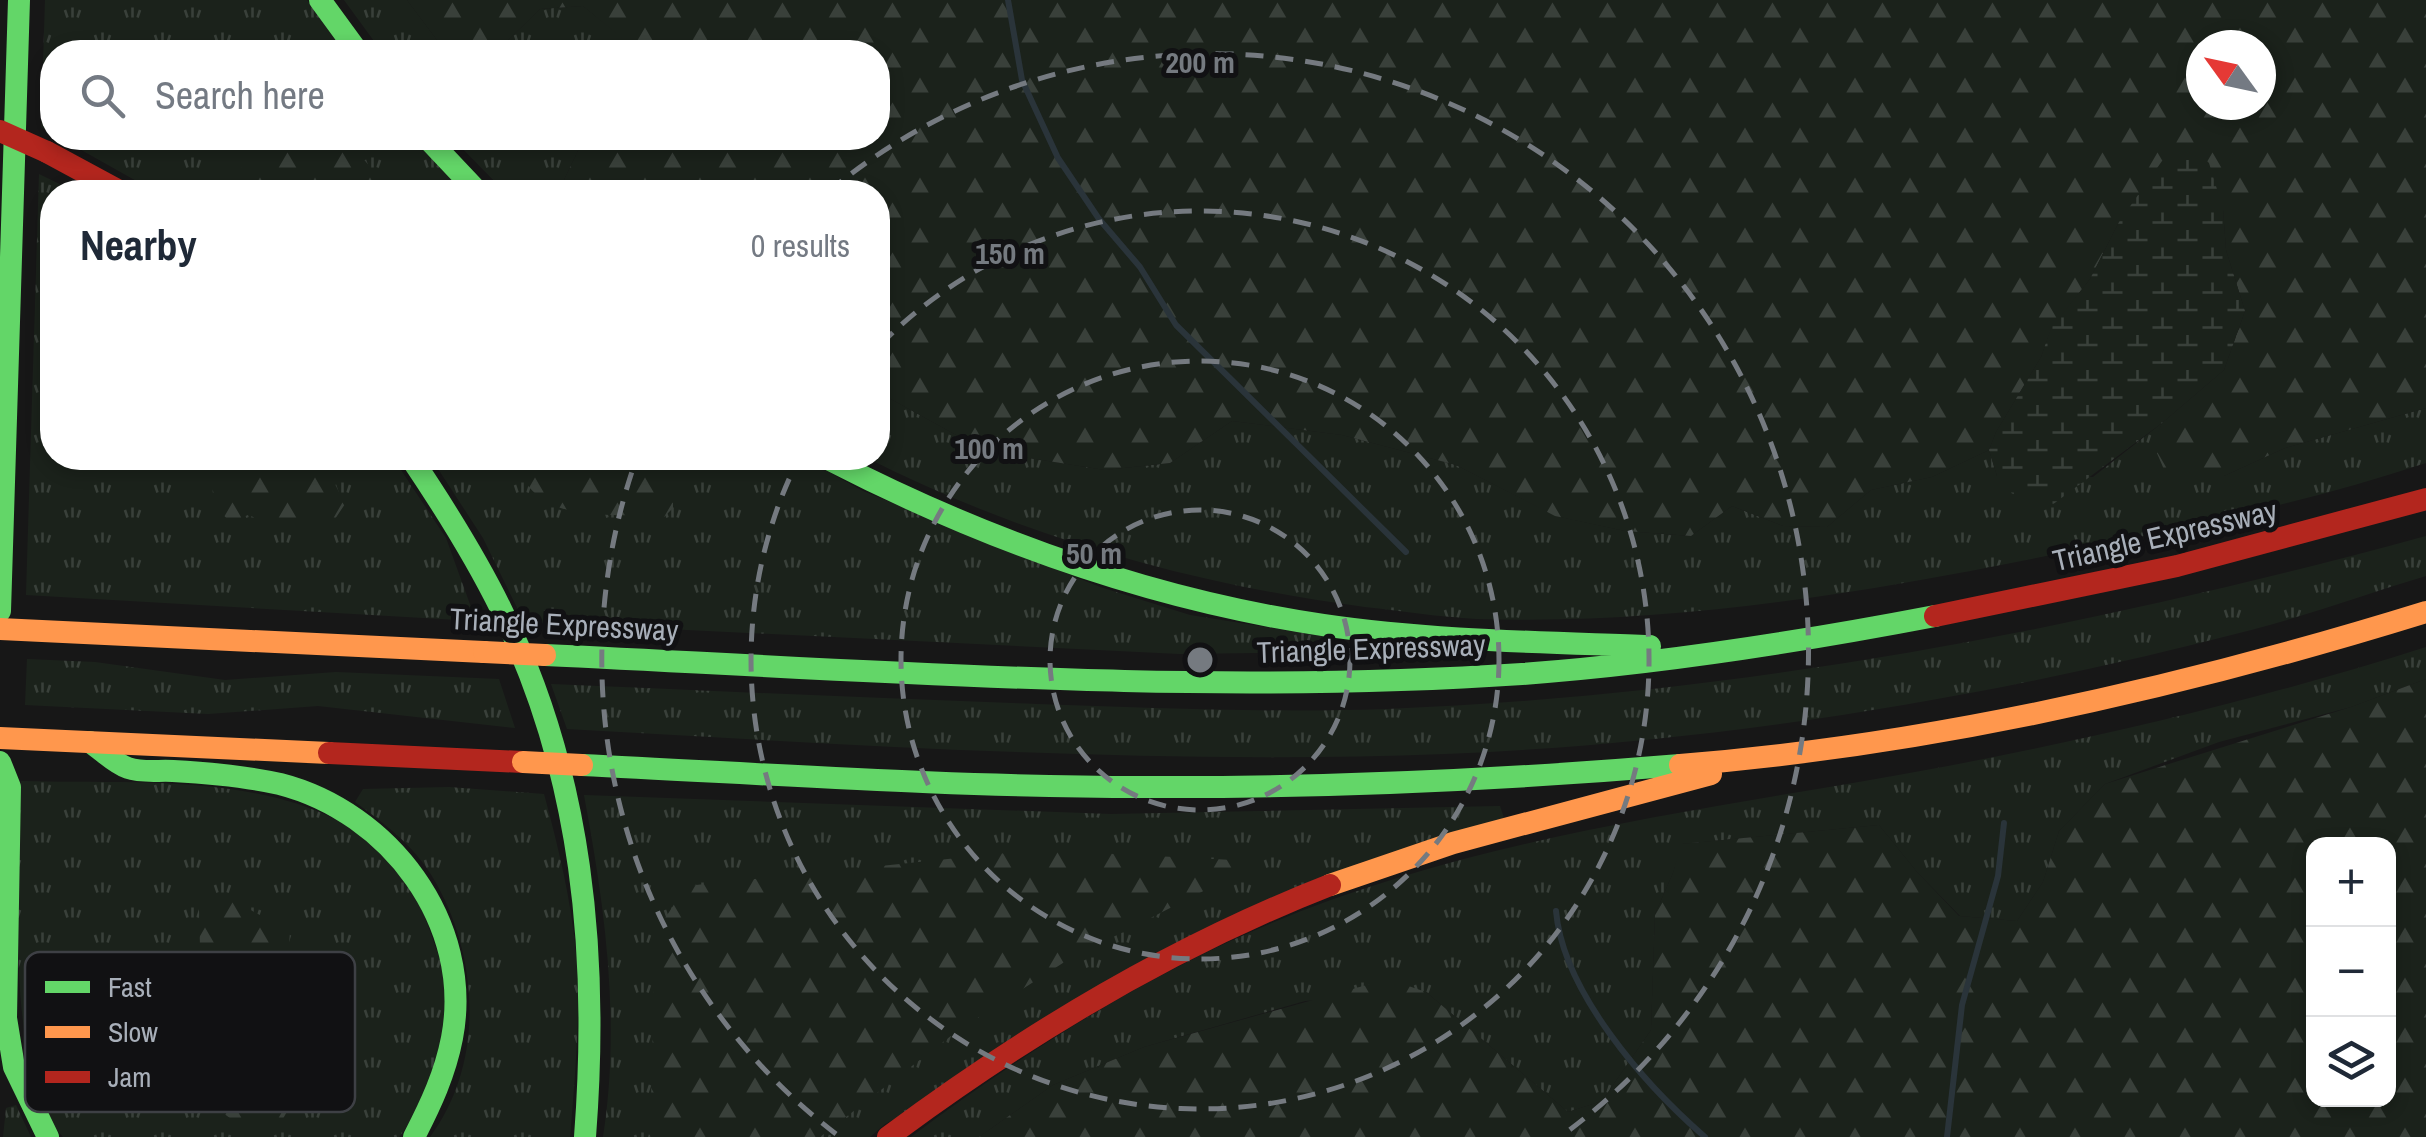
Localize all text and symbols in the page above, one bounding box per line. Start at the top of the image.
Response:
north arrow [2186,30,2276,120]
search box [40,40,890,150]
text: 200 m [1165,42,1235,82]
icon: search [75,68,130,123]
text: Search here [155,70,325,121]
text: Nearby [80,217,197,273]
text: 0 results [751,224,850,267]
text: 150 m [975,233,1045,273]
text: 100 m [954,428,1024,468]
street label: Triangle Expressway [2049,490,2281,580]
text: 50 m [1066,533,1122,573]
street label: Triangle Expressway [449,598,680,650]
street label: Triangle Expressway [1256,624,1487,672]
centre of rings [1182,642,1218,678]
map controls [2306,837,2396,1107]
button: + [2306,837,2396,927]
button: − [2306,927,2396,1017]
legend [25,952,355,1112]
text: Fast [108,968,152,1006]
text: Slow [108,1013,158,1051]
button: layers [2306,1017,2396,1107]
text: Jam [108,1058,151,1096]

